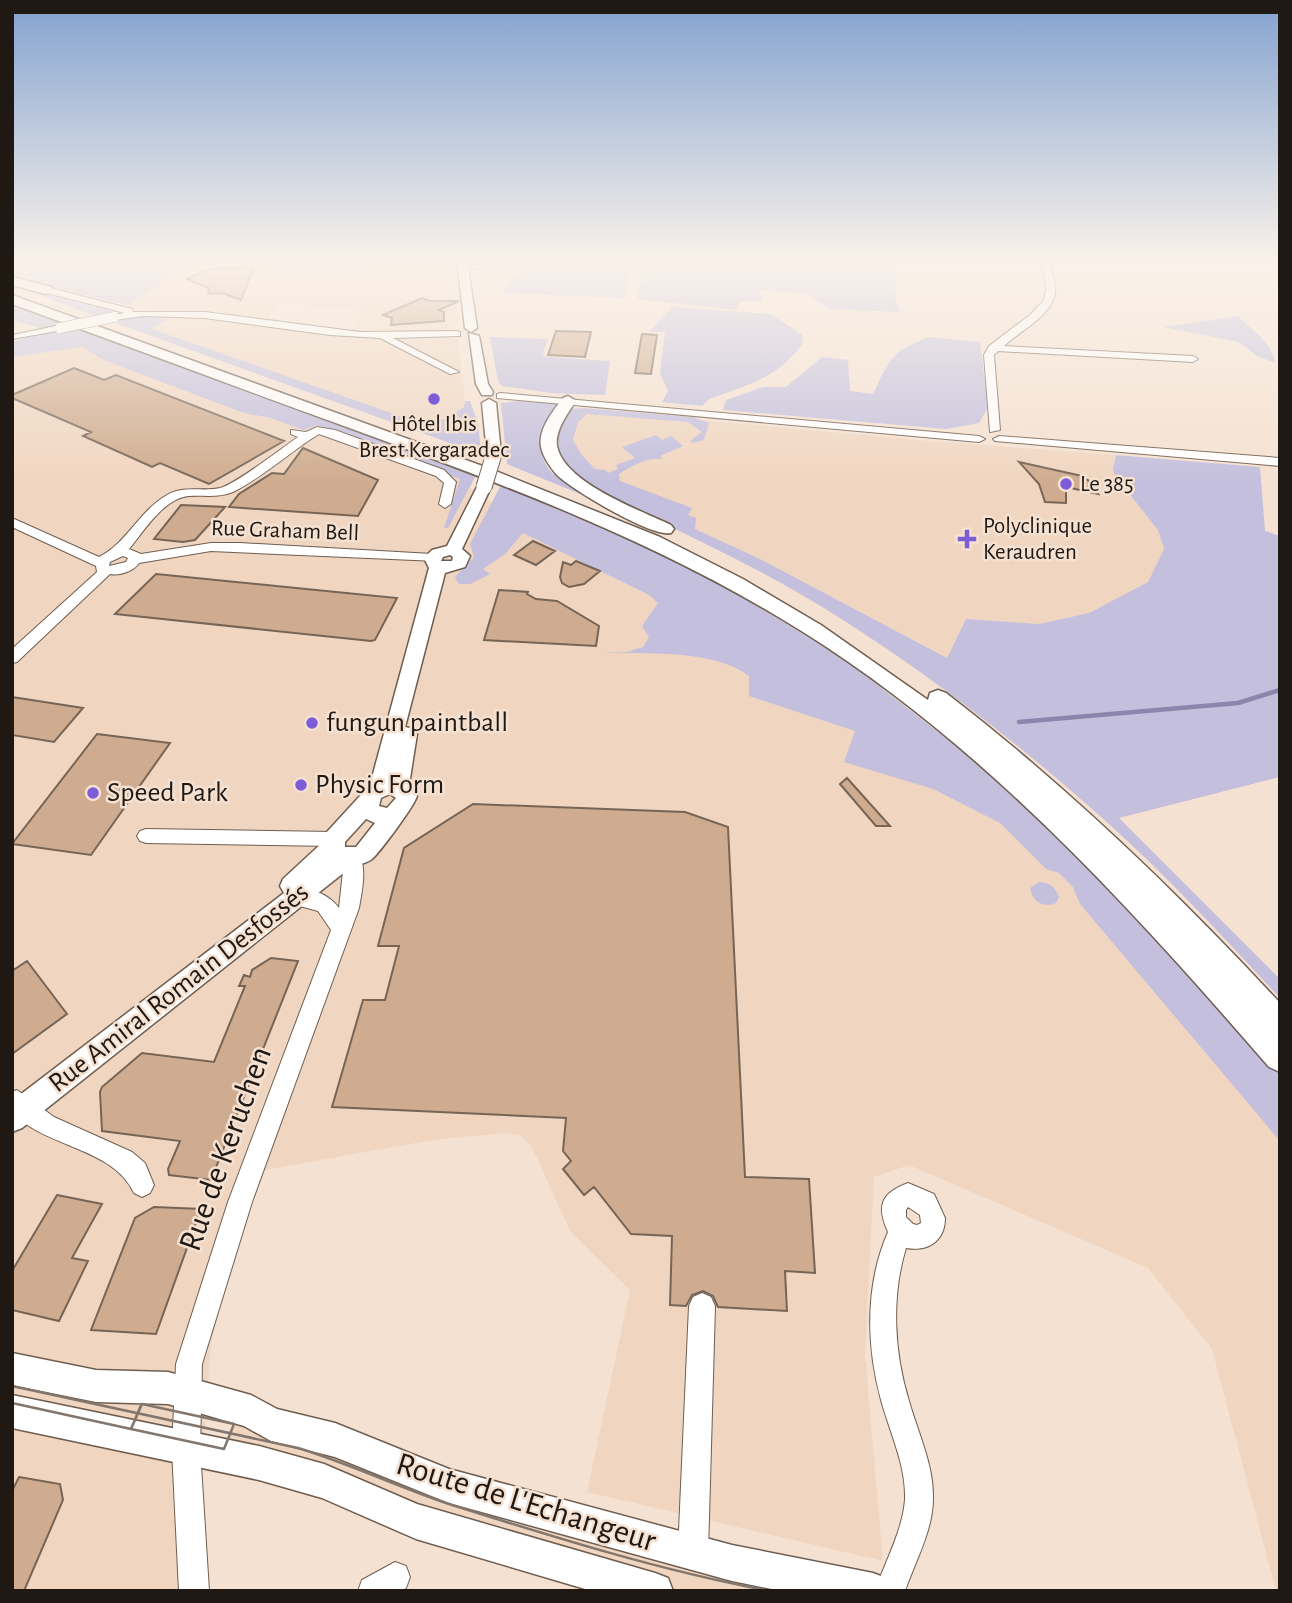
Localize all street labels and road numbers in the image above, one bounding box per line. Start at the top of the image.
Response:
street label: Rue Graham Bell [211,517,359,545]
street label: Rue Amiral Romain Desfossés [44,878,314,1098]
street label: Rue de Keruchen [174,1042,278,1256]
street label: Route de L'Echangeur [392,1448,660,1558]

